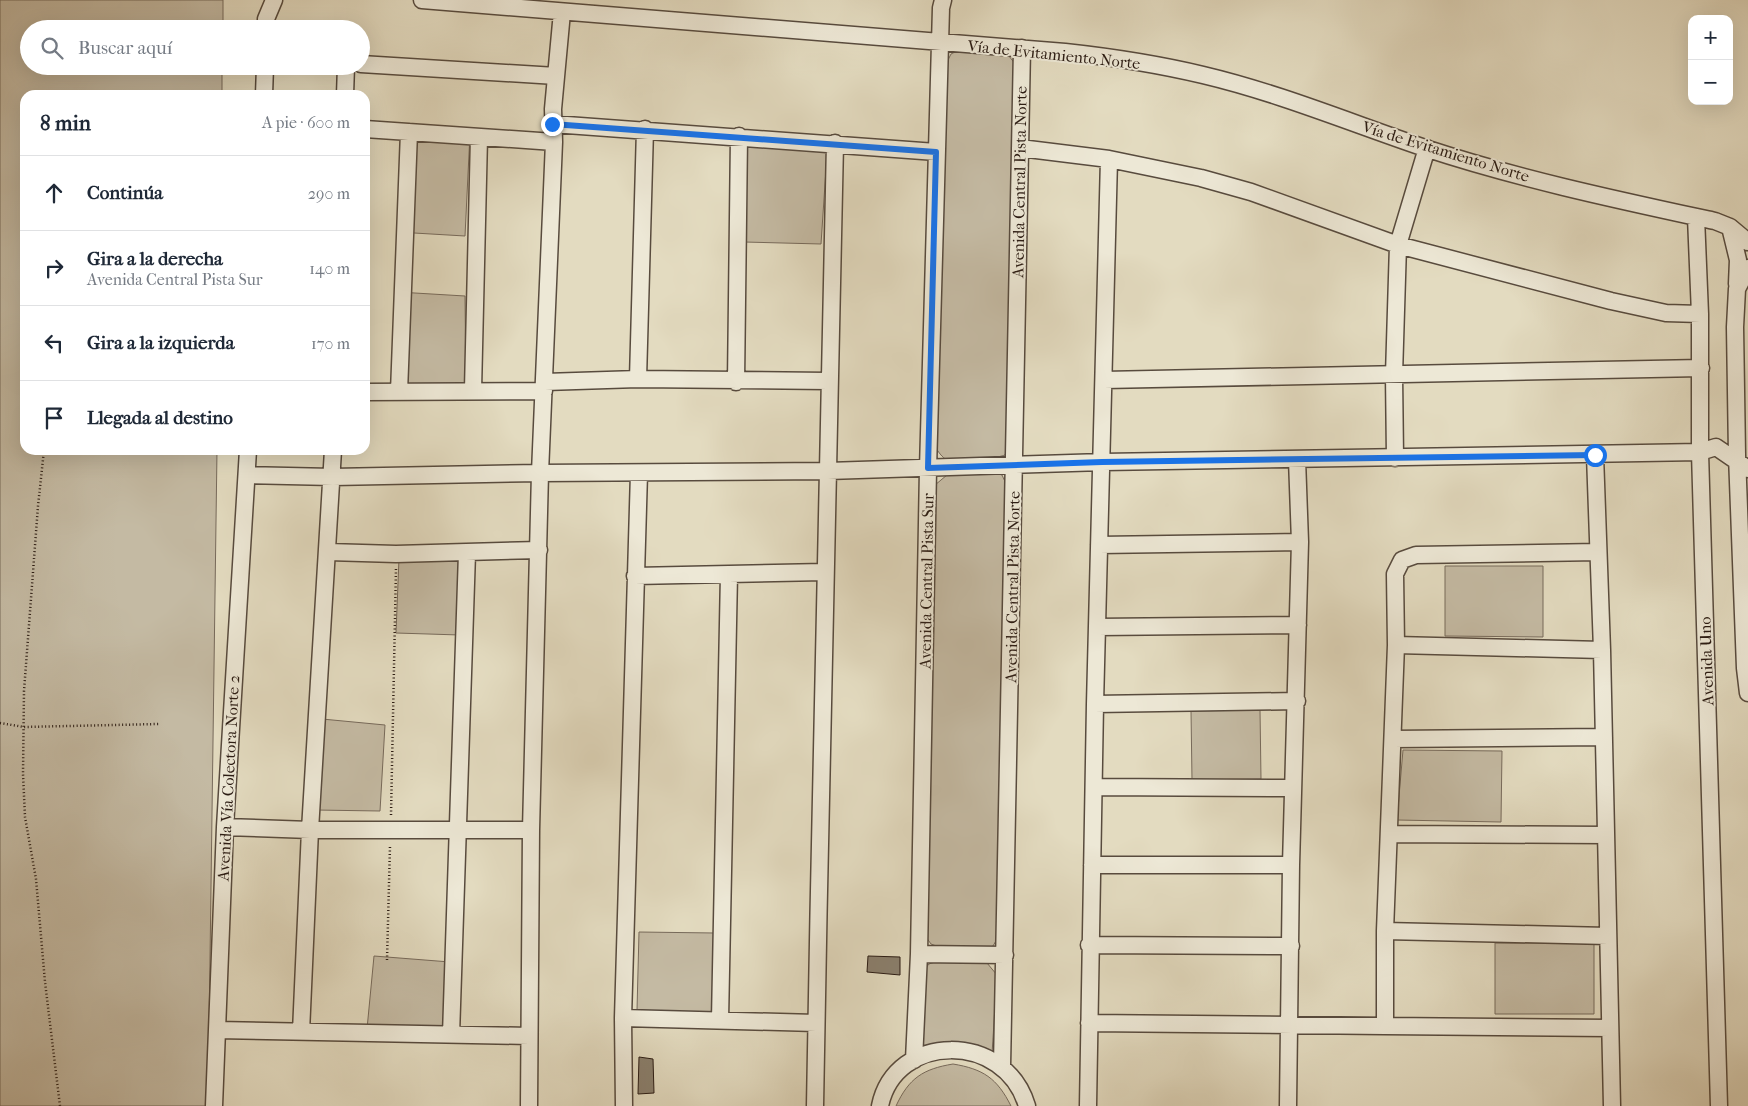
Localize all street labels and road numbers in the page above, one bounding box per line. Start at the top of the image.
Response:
street label: Vía de Evitamiento Norte [966,36,1141,73]
street label: Avenida Central Pista Norte [1008,86,1031,279]
street label: Vía de Evitamiento Norte [1359,117,1532,186]
street label: Avenida Central Pista Norte [1001,491,1024,684]
street label: Avenida Central Pista Sur [915,493,938,670]
street label: Avenida Uno [1695,616,1718,707]
street label: Avenida Vía Colectora Norte 2 [214,675,243,882]

